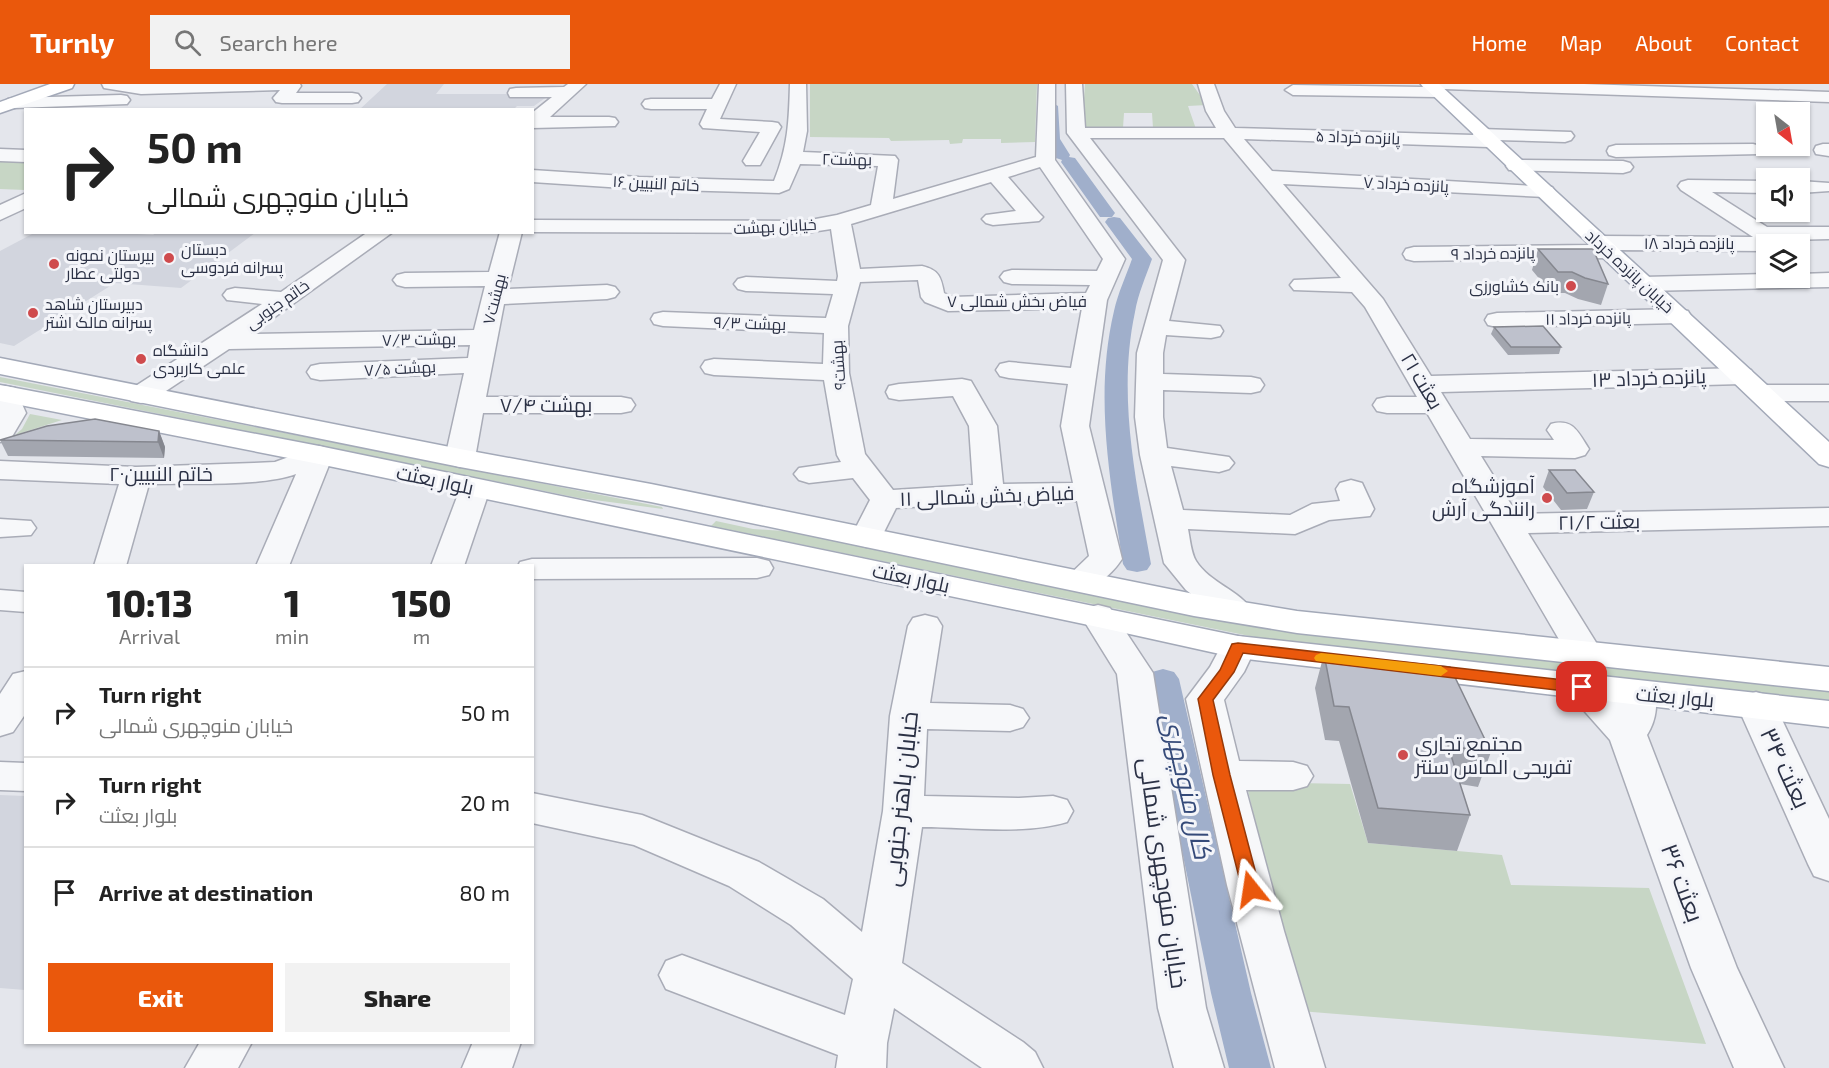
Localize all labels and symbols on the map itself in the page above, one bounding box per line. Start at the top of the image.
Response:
north arrow [1756,102,1810,156]
street label: پانزده خرداد ۵ [1315,126,1401,150]
street label: بهشت۲ [822,149,872,170]
street label: خاتم النبیین ۱۶ [612,171,700,197]
street label: پانزده خرداد ۷ [1363,172,1450,198]
street label: خیابان بهشت [733,214,817,239]
street label: خیابان پانزده خرداد [1580,225,1678,319]
street label: پانزده خرداد ۱۸ [1644,233,1735,255]
place label: دبستان پسرانه فردوسی [181,239,284,279]
street label: پانزده خرداد ۹ [1451,242,1536,266]
place label: بیرستان نمونه دولتی عطار [65,245,155,284]
marker: دبستان پسرانه فردوسی [162,251,176,265]
marker: بیرستان نمونه دولتی عطار [47,257,61,271]
street label: بهشت۷ [478,272,511,327]
street label: خاتم جنوبی [241,275,314,335]
place label: بانک کشاورزی [1469,276,1559,297]
marker: بانک کشاورزی [1564,279,1578,293]
street label: فیاض بخش شمالی ۷ [947,291,1087,312]
place label: دبیرستان شاهد پسرانه مالک اشتر [44,294,153,334]
marker: دبیرستان شاهد پسرانه مالک اشتر [26,306,40,320]
street label: پانزده خرداد ۱۱ [1545,307,1632,331]
street label: بهشت ۹/۳ [713,312,787,335]
street label: بهشت ۷/۳ [382,328,456,351]
street label: بهشت۹ [826,339,851,391]
place label: دانشگاه علمی کاربردی [153,340,246,379]
street label: بعثت ۲۱ [1397,348,1449,413]
marker: دانشگاه علمی کاربردی [134,352,148,366]
street label: بهشت ۷/۵ [363,356,437,381]
street label: پانزده خرداد ۱۳ [1591,363,1707,393]
street label: بهشت ۷/۴ [500,392,592,418]
street label: بلوار بعثت [394,459,476,500]
street label: خاتم النبیین۲۰ [109,461,213,488]
place label: آموزشگاه رانندگی آرش [1432,473,1536,522]
street label: فیاض بخش شمالی ۱۱ [899,480,1075,512]
marker: آموزشگاه رانندگی آرش [1540,491,1554,505]
street label: بعثت ۲۱/۲ [1558,508,1640,534]
street label: بلوار بعثت [870,557,952,598]
pin [1556,661,1607,712]
street label: بلوار بعثت [1635,681,1715,712]
street label: خیابان باهنر جنوبی [876,710,924,888]
water label: کال منوچهری [1154,710,1221,863]
street label: بعثت ۳۴ [1755,722,1818,812]
place label: مجتمع تجاری تفریحی الماس سنتر [1414,731,1573,780]
marker: مجتمع تجاری تفریحی الماس سنتر [1396,748,1410,762]
street label: خیابان منوچهری شمالی [1131,756,1195,990]
street label: بعثت ۳۶ [1656,839,1711,926]
position arrow [1219,857,1283,921]

